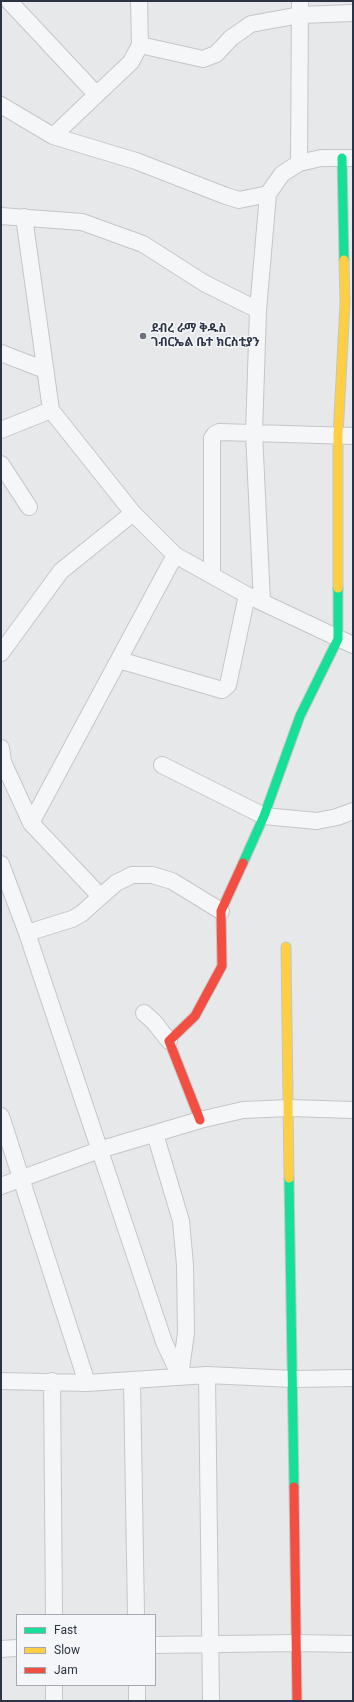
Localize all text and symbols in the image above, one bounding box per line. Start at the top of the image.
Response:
place label: ደብረ ራማ ቅዱስ ገብርኤል ቤተ ክርስቲያን [151,322,260,350]
marker: ደብረ ራማ ቅዱስ ገብርኤል ቤተ ክርስቲያን [138,331,148,341]
legend [16,1614,156,1686]
text: Fast [54,1623,77,1637]
text: Slow [54,1643,80,1657]
text: Jam [54,1663,78,1677]

